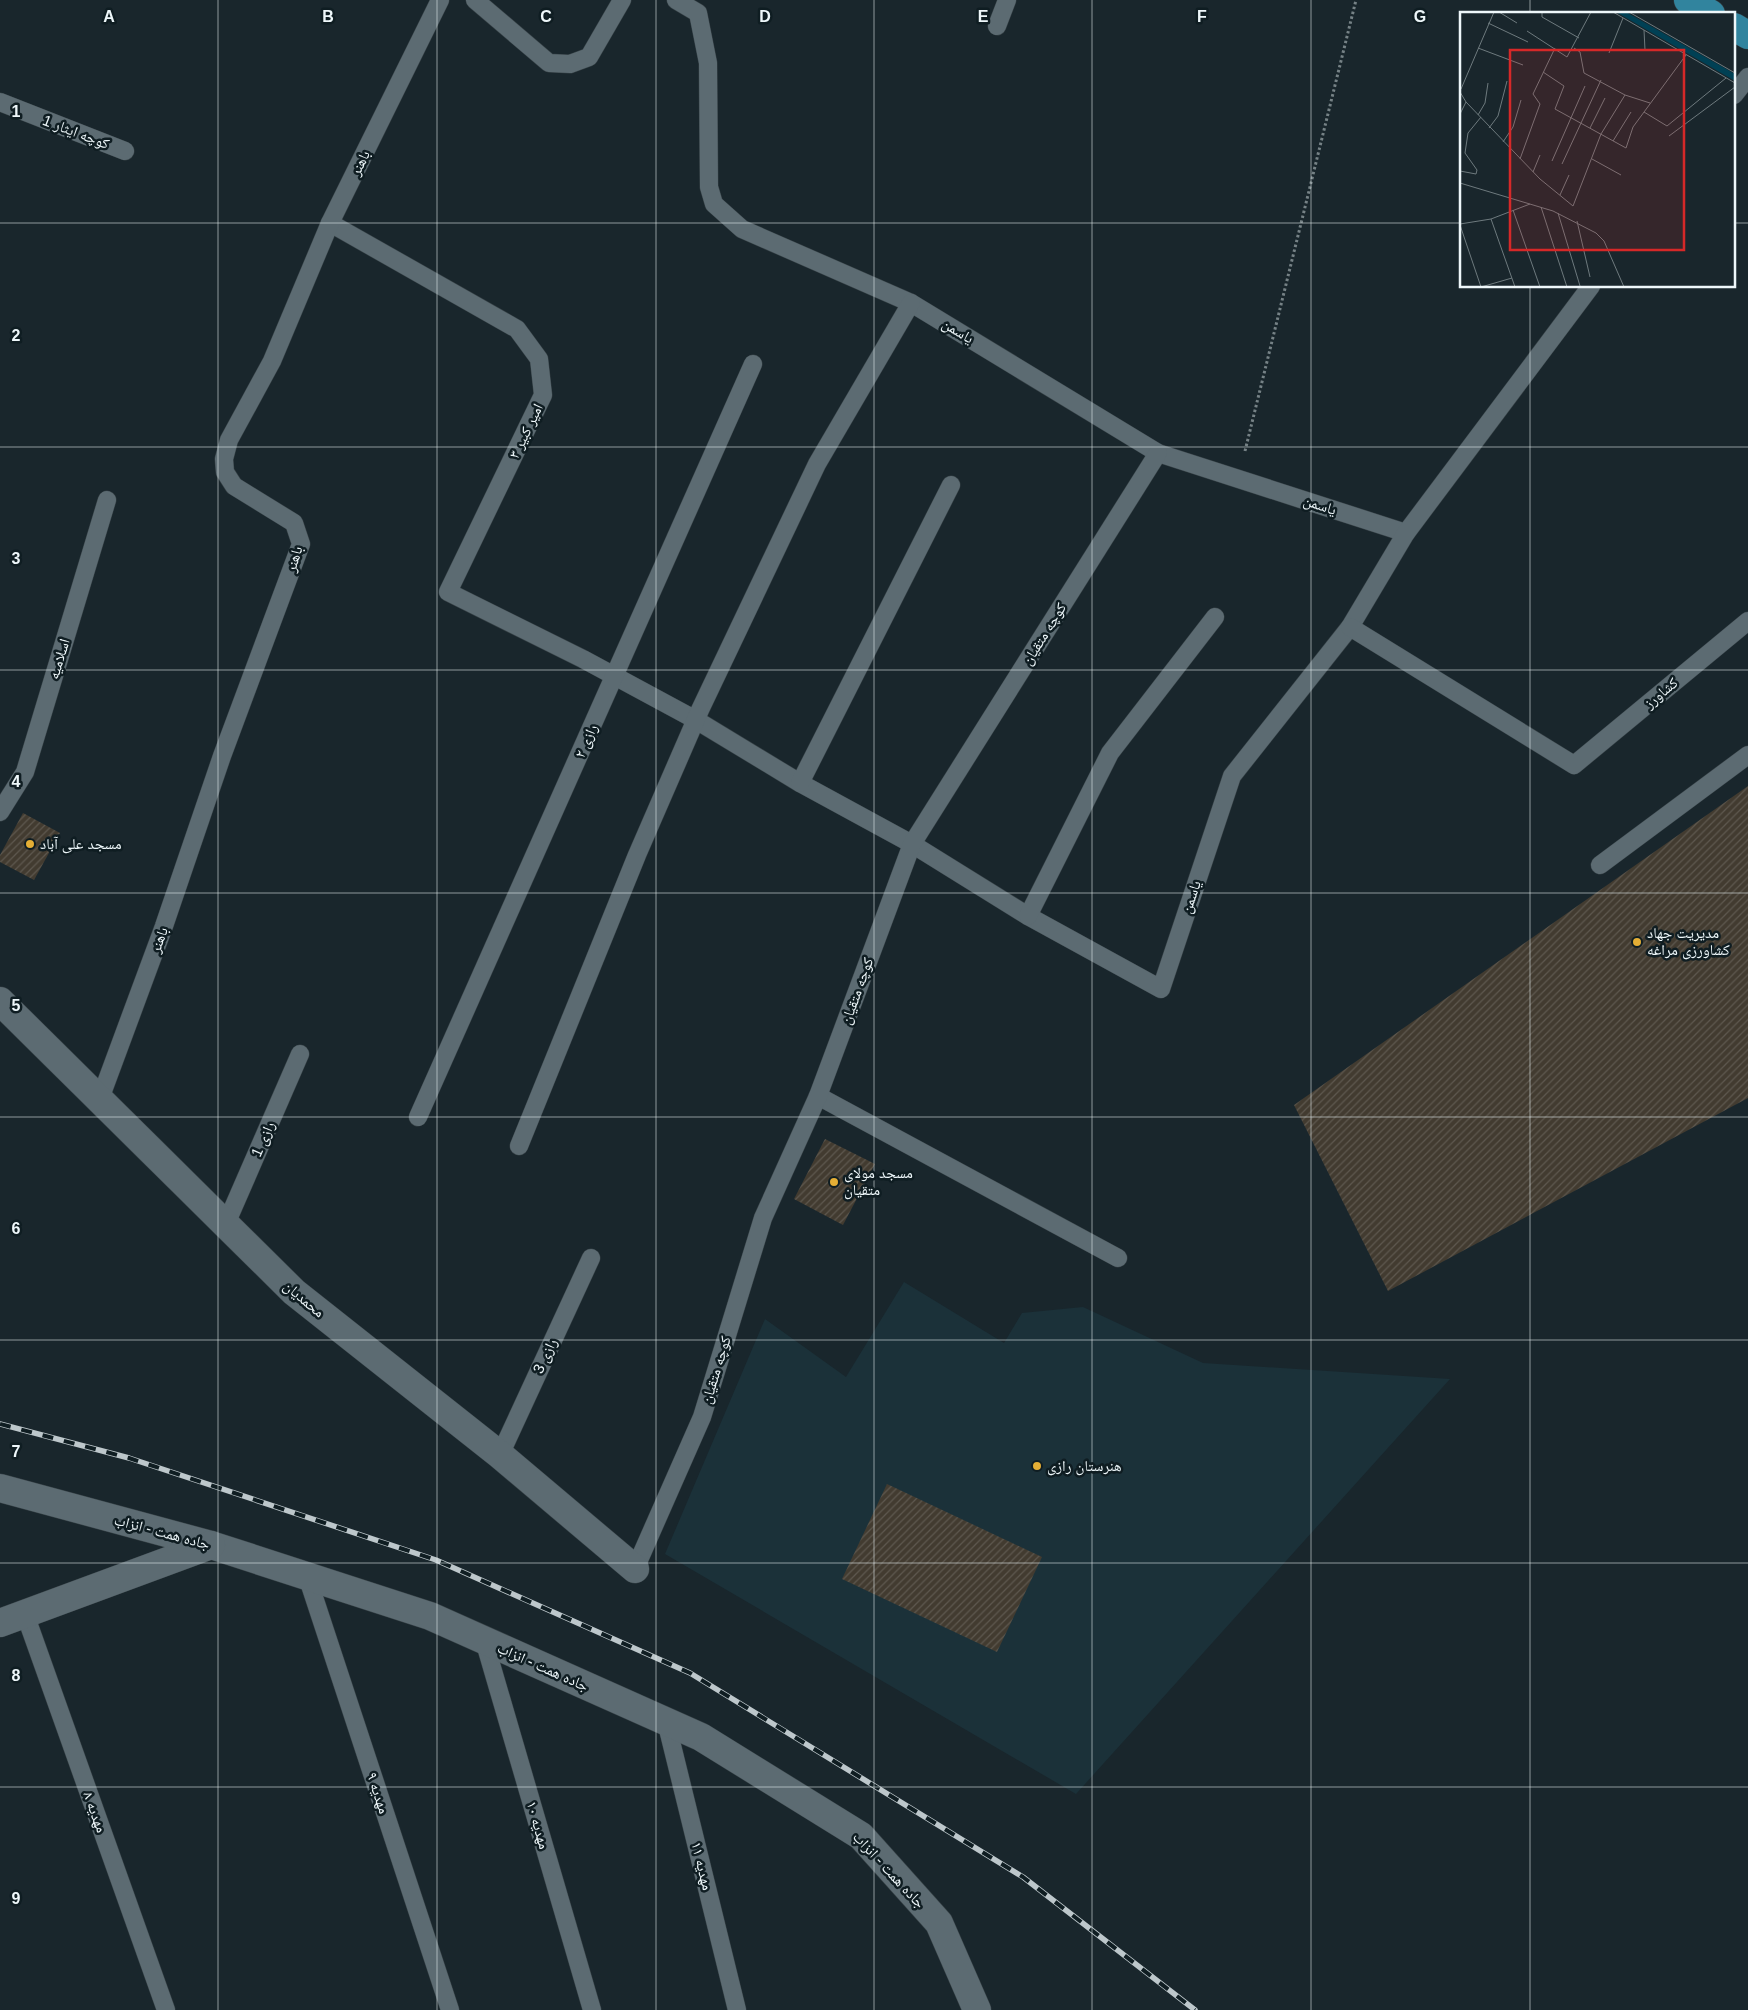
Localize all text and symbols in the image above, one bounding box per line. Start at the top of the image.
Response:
text: A [103,8,115,25]
text: B [322,8,334,25]
text: C [540,8,552,25]
text: D [759,8,771,25]
text: E [978,8,989,25]
text: F [1197,8,1207,25]
text: G [1414,8,1426,25]
inset map [1460,12,1736,288]
text: 1 [12,103,21,120]
street label: کوچه ایثار 1 [40,111,112,153]
street label: باهنر [346,147,374,180]
street label: یاسمن [938,315,977,348]
text: 2 [12,327,21,344]
street label: امیر کبیر ۳ [505,401,547,461]
street label: یاسمن [1301,491,1339,520]
street label: باهنر [281,544,306,575]
text: 3 [12,550,21,567]
street label: کوچه متقیان [1018,600,1071,669]
street label: اسلاميه [44,636,73,681]
street label: کشاورز [1640,674,1682,713]
street label: رازی ۲ [571,721,602,761]
text: 4 [12,773,21,790]
place label: مسجد علی آباد [40,835,122,854]
marker: مسجد علی آباد [24,838,36,850]
street label: یاسمن [1177,878,1206,916]
place label: مدیریت جهاد کشاورزی مراغه [1647,924,1730,960]
street label: باهنر [146,925,172,956]
marker: مدیریت جهاد کشاورزی مراغه [1631,936,1643,948]
street label: کوچه متقیان [837,955,878,1027]
text: 5 [12,997,21,1014]
street label: رازی 1 [247,1118,280,1160]
place label: مسجد مولای متقیان [844,1164,913,1200]
marker: مسجد مولای متقیان [828,1176,840,1188]
text: 6 [12,1220,21,1237]
street label: محمدیان [279,1277,328,1322]
street label: کوچه متقیان [697,1334,736,1406]
street label: رازی 3 [529,1335,562,1377]
text: 7 [12,1443,21,1460]
place label: هنرستان رازی [1047,1457,1122,1476]
marker: هنرستان رازی [1031,1460,1043,1472]
street label: جاده همت - انزاب [112,1511,212,1554]
street label: جاده همت - انزاب [495,1639,592,1695]
text: 8 [12,1667,21,1684]
street label: مهدیه ۹ [363,1770,393,1816]
street label: مهدیه ۸ [79,1789,111,1835]
street label: مهدیه ۱۰ [523,1799,553,1851]
street label: جاده همت - انزاب [849,1828,929,1912]
street label: مهدیه ۱۱ [687,1840,717,1892]
text: 9 [12,1890,21,1907]

